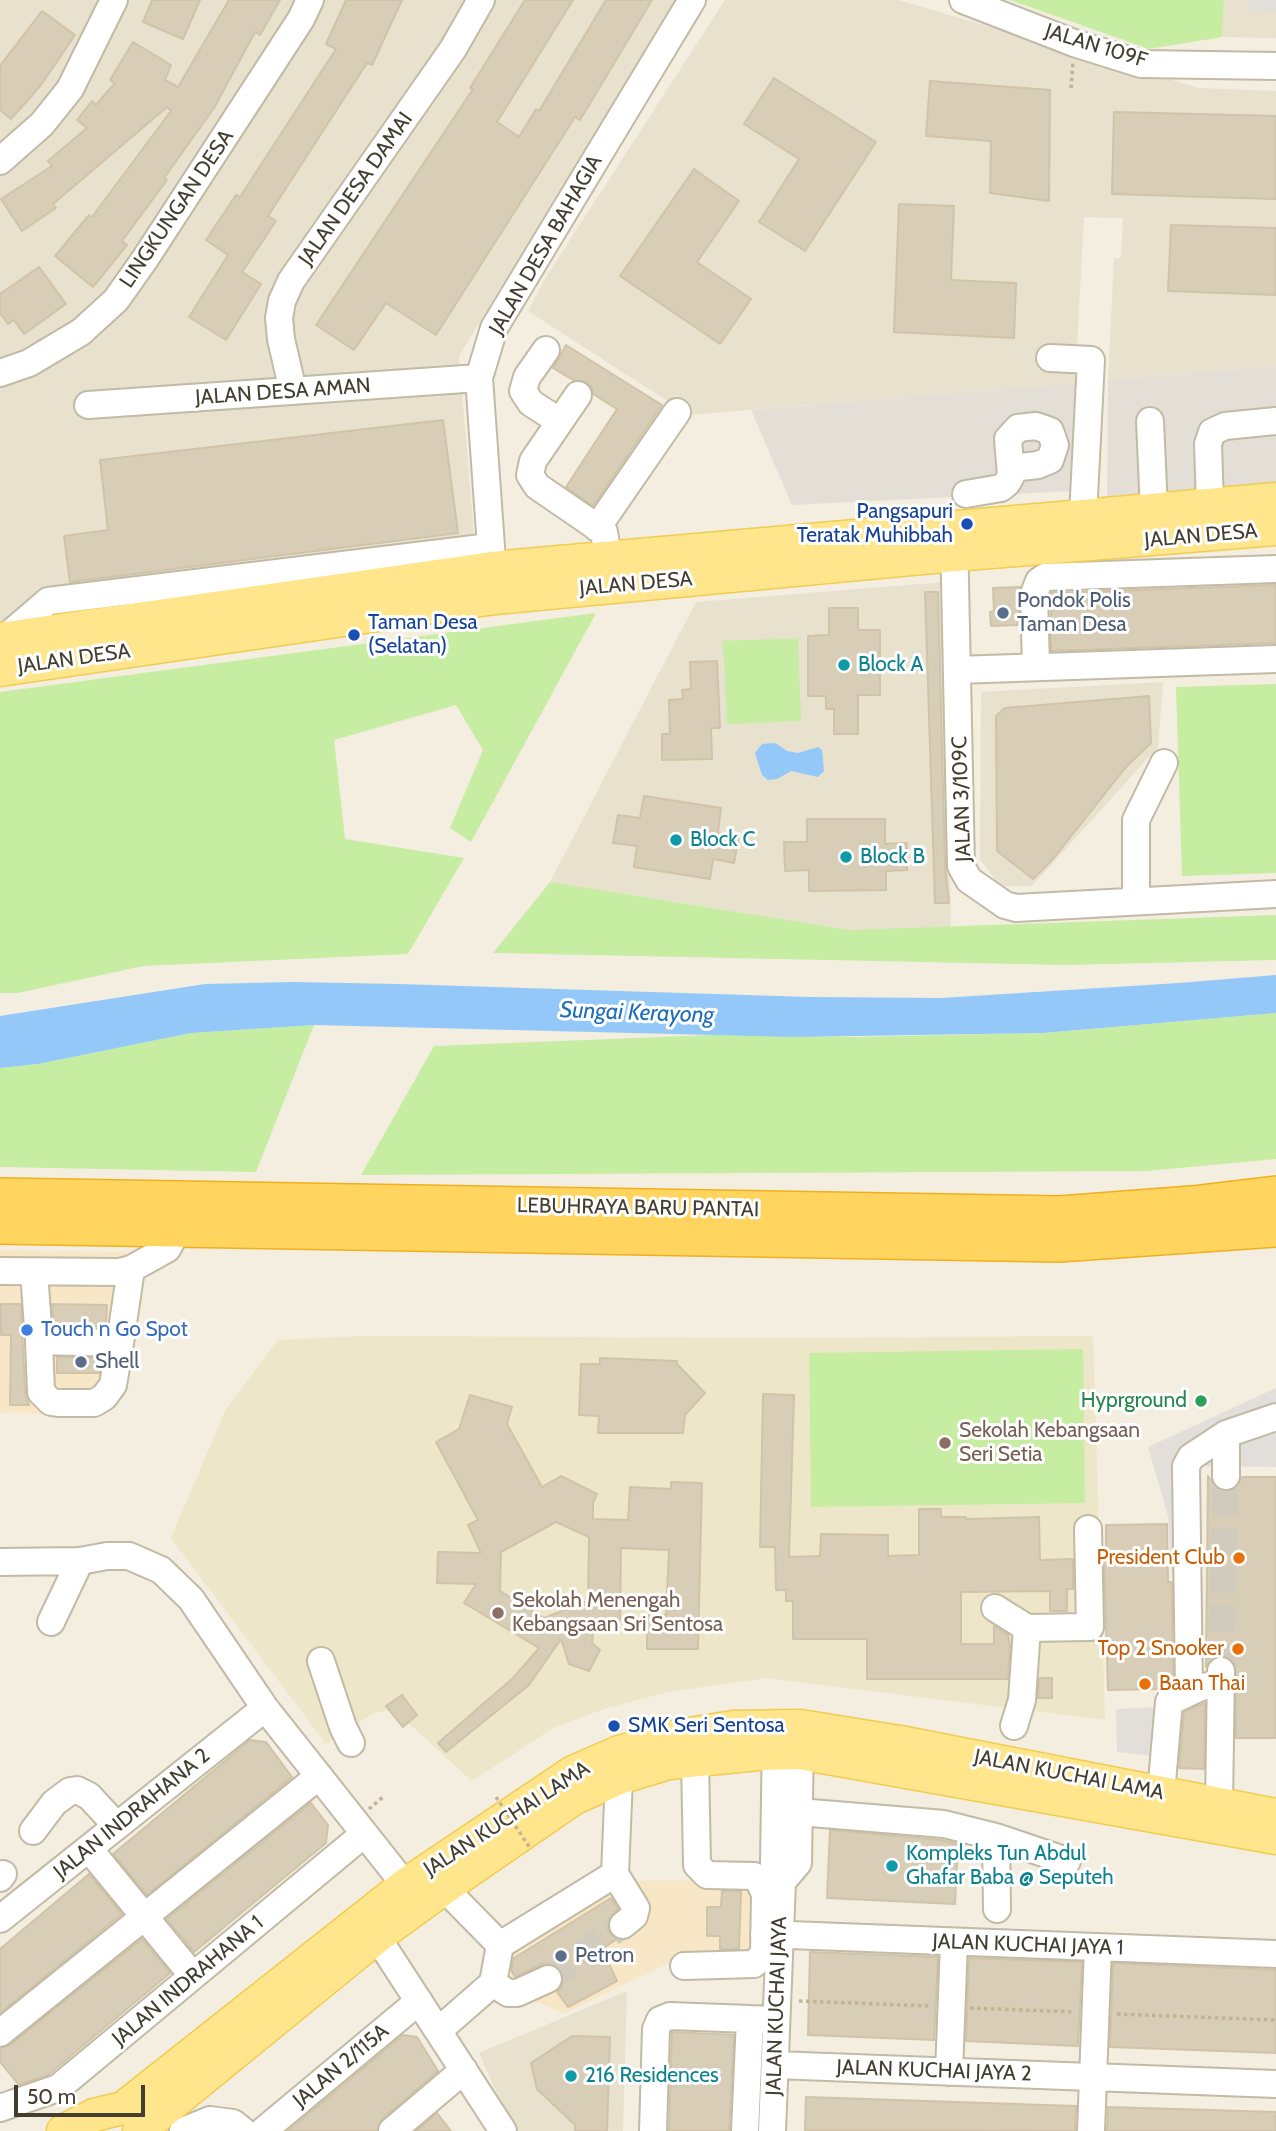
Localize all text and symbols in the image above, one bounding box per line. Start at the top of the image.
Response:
street label: JALAN 109F [1042,19,1150,73]
street label: JALAN DESA DAMAI [294,107,418,271]
street label: LINGKUNGAN DESA [115,125,239,293]
street label: JALAN DESA BAHAGIA [484,151,608,339]
street label: JALAN DESA AMAN [194,373,372,411]
place label: Pangsapuri Teratak Muhibbah [797,499,953,549]
marker: Pangsapuri Teratak Muhibbah [959,516,975,532]
street label: JALAN DESA [1143,519,1259,553]
street label: JALAN DESA [578,567,694,601]
place label: Pondok Polis Taman Desa [1017,588,1131,638]
marker: Pondok Polis Taman Desa [995,605,1011,621]
place label: Taman Desa (Selatan) [368,610,478,660]
marker: Taman Desa (Selatan) [346,627,362,643]
street label: JALAN DESA [16,639,132,679]
place label: Block A [858,652,923,678]
marker: Block A [836,657,852,673]
street label: JALAN 3/109C [947,736,977,862]
place label: Block C [690,827,755,853]
marker: Block C [668,832,684,848]
place label: Block B [860,844,925,870]
marker: Block B [838,849,854,865]
water label: Sungai Kerayong [559,997,715,1029]
street label: LEBUHRAYA BARU PANTAI [517,1193,759,1223]
place label: Touch n Go Spot [41,1317,188,1343]
marker: Touch n Go Spot [19,1322,35,1338]
place label: Shell [95,1349,139,1375]
marker: Shell [73,1354,89,1370]
place label: Hyprground [1081,1388,1187,1414]
marker: Hyprground [1193,1393,1209,1409]
place label: Sekolah Kebangsaan Seri Setia [959,1418,1140,1468]
marker: Sekolah Kebangsaan Seri Setia [937,1435,953,1451]
place label: President Club [1097,1545,1225,1571]
marker: President Club [1231,1550,1247,1566]
place label: Sekolah Menengah Kebangsaan Sri Sentosa [512,1588,723,1638]
marker: Sekolah Menengah Kebangsaan Sri Sentosa [490,1605,506,1621]
place label: Top 2 Snooker [1097,1636,1224,1662]
marker: Top 2 Snooker [1230,1641,1246,1657]
place label: Baan Thai [1159,1671,1245,1697]
marker: Baan Thai [1137,1676,1153,1692]
place label: SMK Seri Sentosa [628,1713,785,1739]
marker: SMK Seri Sentosa [606,1718,622,1734]
street label: JALAN INDRAHANA 2 [49,1743,215,1885]
street label: JALAN KUCHAI LAMA [972,1744,1166,1806]
street label: JALAN KUCHAI LAMA [419,1756,595,1882]
place label: Kompleks Tun Abdul Ghafar Baba @ Seputeh [906,1841,1114,1891]
marker: Kompleks Tun Abdul Ghafar Baba @ Seputeh [884,1858,900,1874]
street label: JALAN INDRAHANA 1 [107,1911,269,2051]
street label: JALAN KUCHAI JAYA [761,1916,793,2096]
street label: JALAN KUCHAI JAYA 1 [932,1929,1124,1961]
place label: Petron [575,1943,634,1969]
marker: Petron [553,1948,569,1964]
street label: JALAN 2/115A [288,2019,394,2113]
street label: JALAN KUCHAI JAYA 2 [836,2055,1032,2087]
place label: 216 Residences [585,2063,719,2089]
marker: 216 Residences [563,2068,579,2084]
scale bar [18,2072,149,2116]
text: 50 m [27,2084,76,2109]

